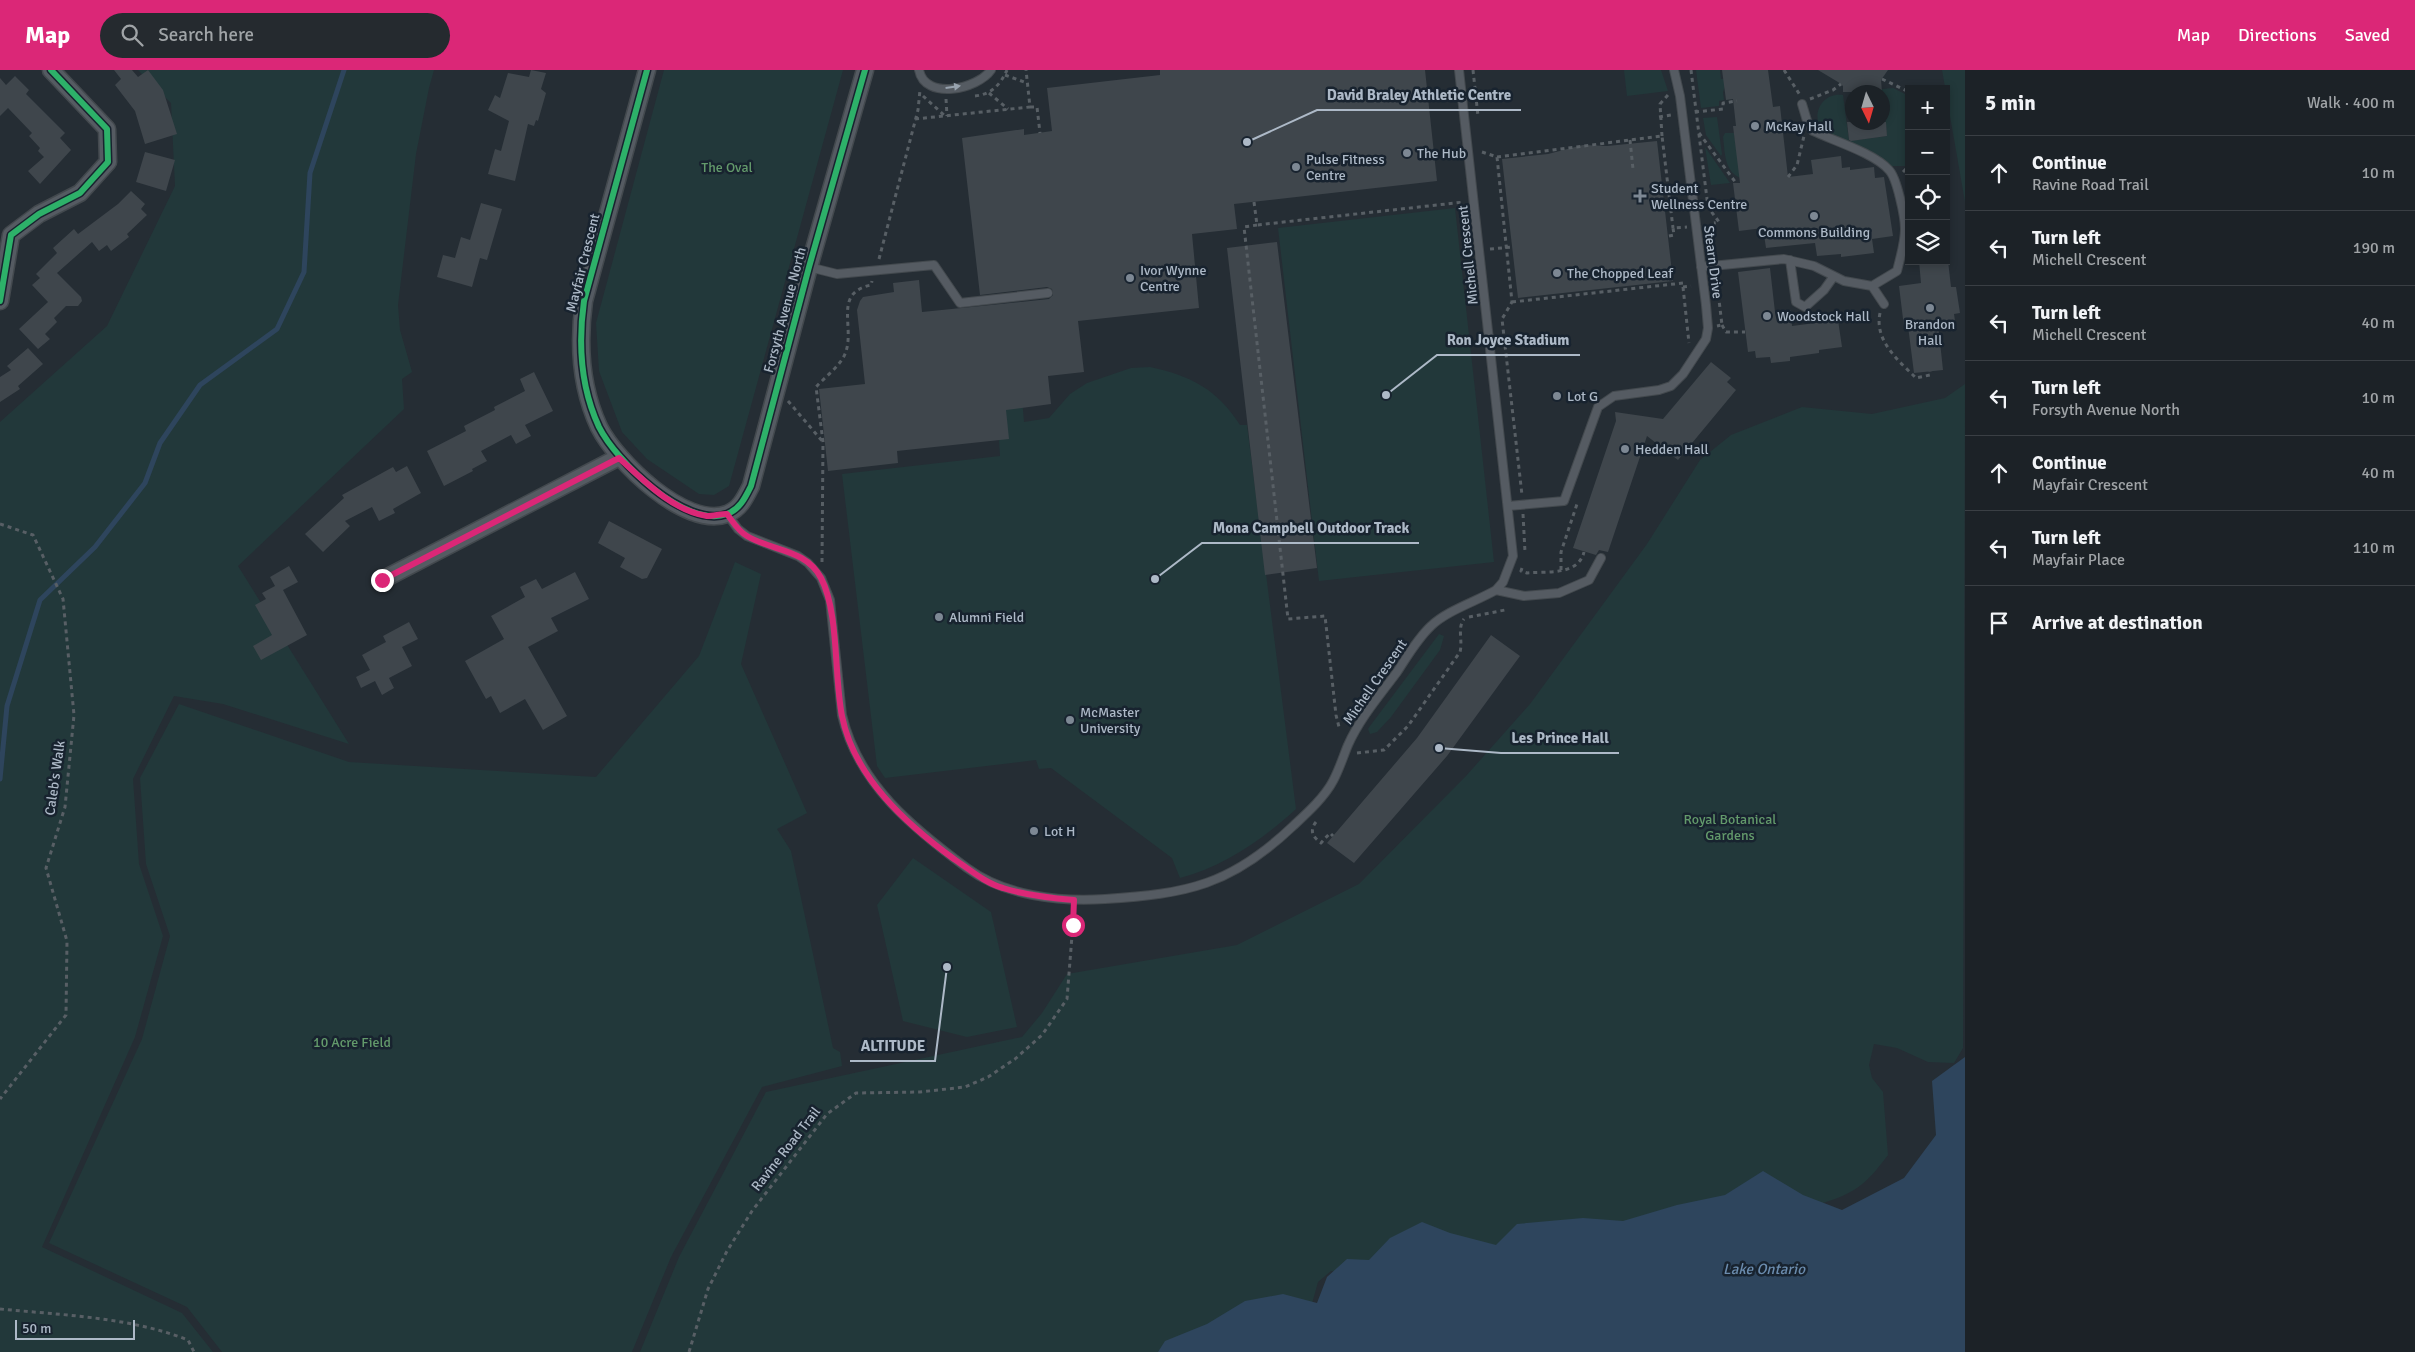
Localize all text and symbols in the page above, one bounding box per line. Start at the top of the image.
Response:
search box [100,13,450,58]
text: Map [25,20,70,50]
icon: search [118,21,146,49]
text: Search here [158,23,254,47]
text: Map [2177,24,2210,46]
text: Directions [2238,24,2317,46]
text: Saved [2345,24,2390,46]
callout: David Braley Athletic Centre [1317,80,1521,110]
one-way arrow [945,83,961,91]
north arrow [1845,85,1890,130]
map controls [1905,85,1950,265]
button: + [1905,85,1950,130]
text: David Braley Athletic Centre [1327,86,1511,104]
text: 5 min [1985,90,2036,116]
text: Walk · 400 m [2307,93,2395,113]
place label: McKay Hall [1765,118,1832,135]
marker: McKay Hall [1749,120,1761,132]
button: − [1905,130,1950,175]
place label: The Hub [1417,145,1466,162]
marker: The Hub [1401,147,1413,159]
place label: Pulse Fitness Centre [1306,151,1385,184]
text: Continue [2032,151,2107,175]
park label: The Oval [701,159,753,176]
icon: ahead [1985,159,2013,187]
marker: Pulse Fitness Centre [1290,161,1302,173]
text: 10 m [2361,163,2395,183]
button: locate [1905,175,1950,220]
text: Ravine Road Trail [2032,175,2149,195]
place label: Student Wellness Centre [1651,180,1747,213]
marker: Student Wellness Centre [1633,189,1647,203]
street label: Michell Crescent [1454,204,1482,306]
marker: Commons Building [1808,210,1820,222]
street label: Mayfair Crescent [562,212,604,314]
button: layers [1905,220,1950,265]
street label: Stearn Drive [1700,224,1726,300]
place label: Commons Building [1758,224,1870,241]
text: Turn left [2032,226,2101,250]
icon: left [1985,234,2013,262]
text: 190 m [2353,238,2395,258]
street label: Forsyth Avenue North [760,245,810,375]
text: Michell Crescent [2032,250,2146,270]
place label: Ivor Wynne Centre [1140,262,1206,295]
place label: The Chopped Leaf [1567,265,1674,282]
marker: The Chopped Leaf [1551,267,1563,279]
marker: Ivor Wynne Centre [1124,272,1136,284]
text: Turn left [2032,301,2101,325]
marker: Brandon Hall [1924,302,1936,314]
place label: Woodstock Hall [1777,308,1870,325]
icon: left [1985,309,2013,337]
marker: Woodstock Hall [1761,310,1773,322]
text: 40 m [2361,313,2395,333]
place label: Brandon Hall [1905,316,1955,349]
callout: Ron Joyce Stadium [1437,325,1580,355]
text: Michell Crescent [2032,325,2146,345]
text: Ron Joyce Stadium [1447,331,1569,349]
text: Turn left [2032,376,2101,400]
icon: left [1985,384,2013,412]
place label: Lot G [1567,388,1598,405]
text: 10 m [2361,388,2395,408]
marker: Lot G [1551,390,1563,402]
text: Forsyth Avenue North [2032,400,2180,420]
place label: Hedden Hall [1635,441,1709,458]
marker: Hedden Hall [1619,443,1631,455]
text: Continue [2032,451,2107,475]
icon: ahead [1985,459,2013,487]
text: 40 m [2361,463,2395,483]
text: Mayfair Crescent [2032,475,2148,495]
callout: Mona Campbell Outdoor Track [1202,513,1419,543]
text: Mona Campbell Outdoor Track [1213,519,1409,537]
text: Turn left [2032,526,2101,550]
icon: left [1985,534,2013,562]
text: 110 m [2353,538,2395,558]
text: Mayfair Place [2032,550,2125,570]
route end [371,569,394,592]
place label: Alumni Field [949,609,1024,626]
icon: arrive [1985,609,2013,637]
marker: Alumni Field [933,611,945,623]
text: Arrive at destination [2032,611,2203,635]
street label: Michell Crescent [1339,636,1411,728]
place label: McMaster University [1080,704,1141,737]
marker: McMaster University [1064,714,1076,726]
callout: Les Prince Hall [1501,723,1619,753]
text: Les Prince Hall [1511,729,1609,747]
street label: Caleb's Walk [41,739,69,817]
park label: Royal Botanical Gardens [1684,811,1776,844]
place label: Lot H [1044,823,1076,840]
marker: Lot H [1028,825,1040,837]
route start [1062,914,1085,937]
callout: ALTITUDE [850,1031,935,1061]
park label: 10 Acre Field [313,1034,391,1051]
text: ALTITUDE [861,1037,926,1055]
street label: Ravine Road Trail [748,1103,824,1195]
water label: Lake Ontario [1723,1260,1806,1278]
scale bar [15,1317,135,1340]
text: 50 m [22,1320,51,1337]

